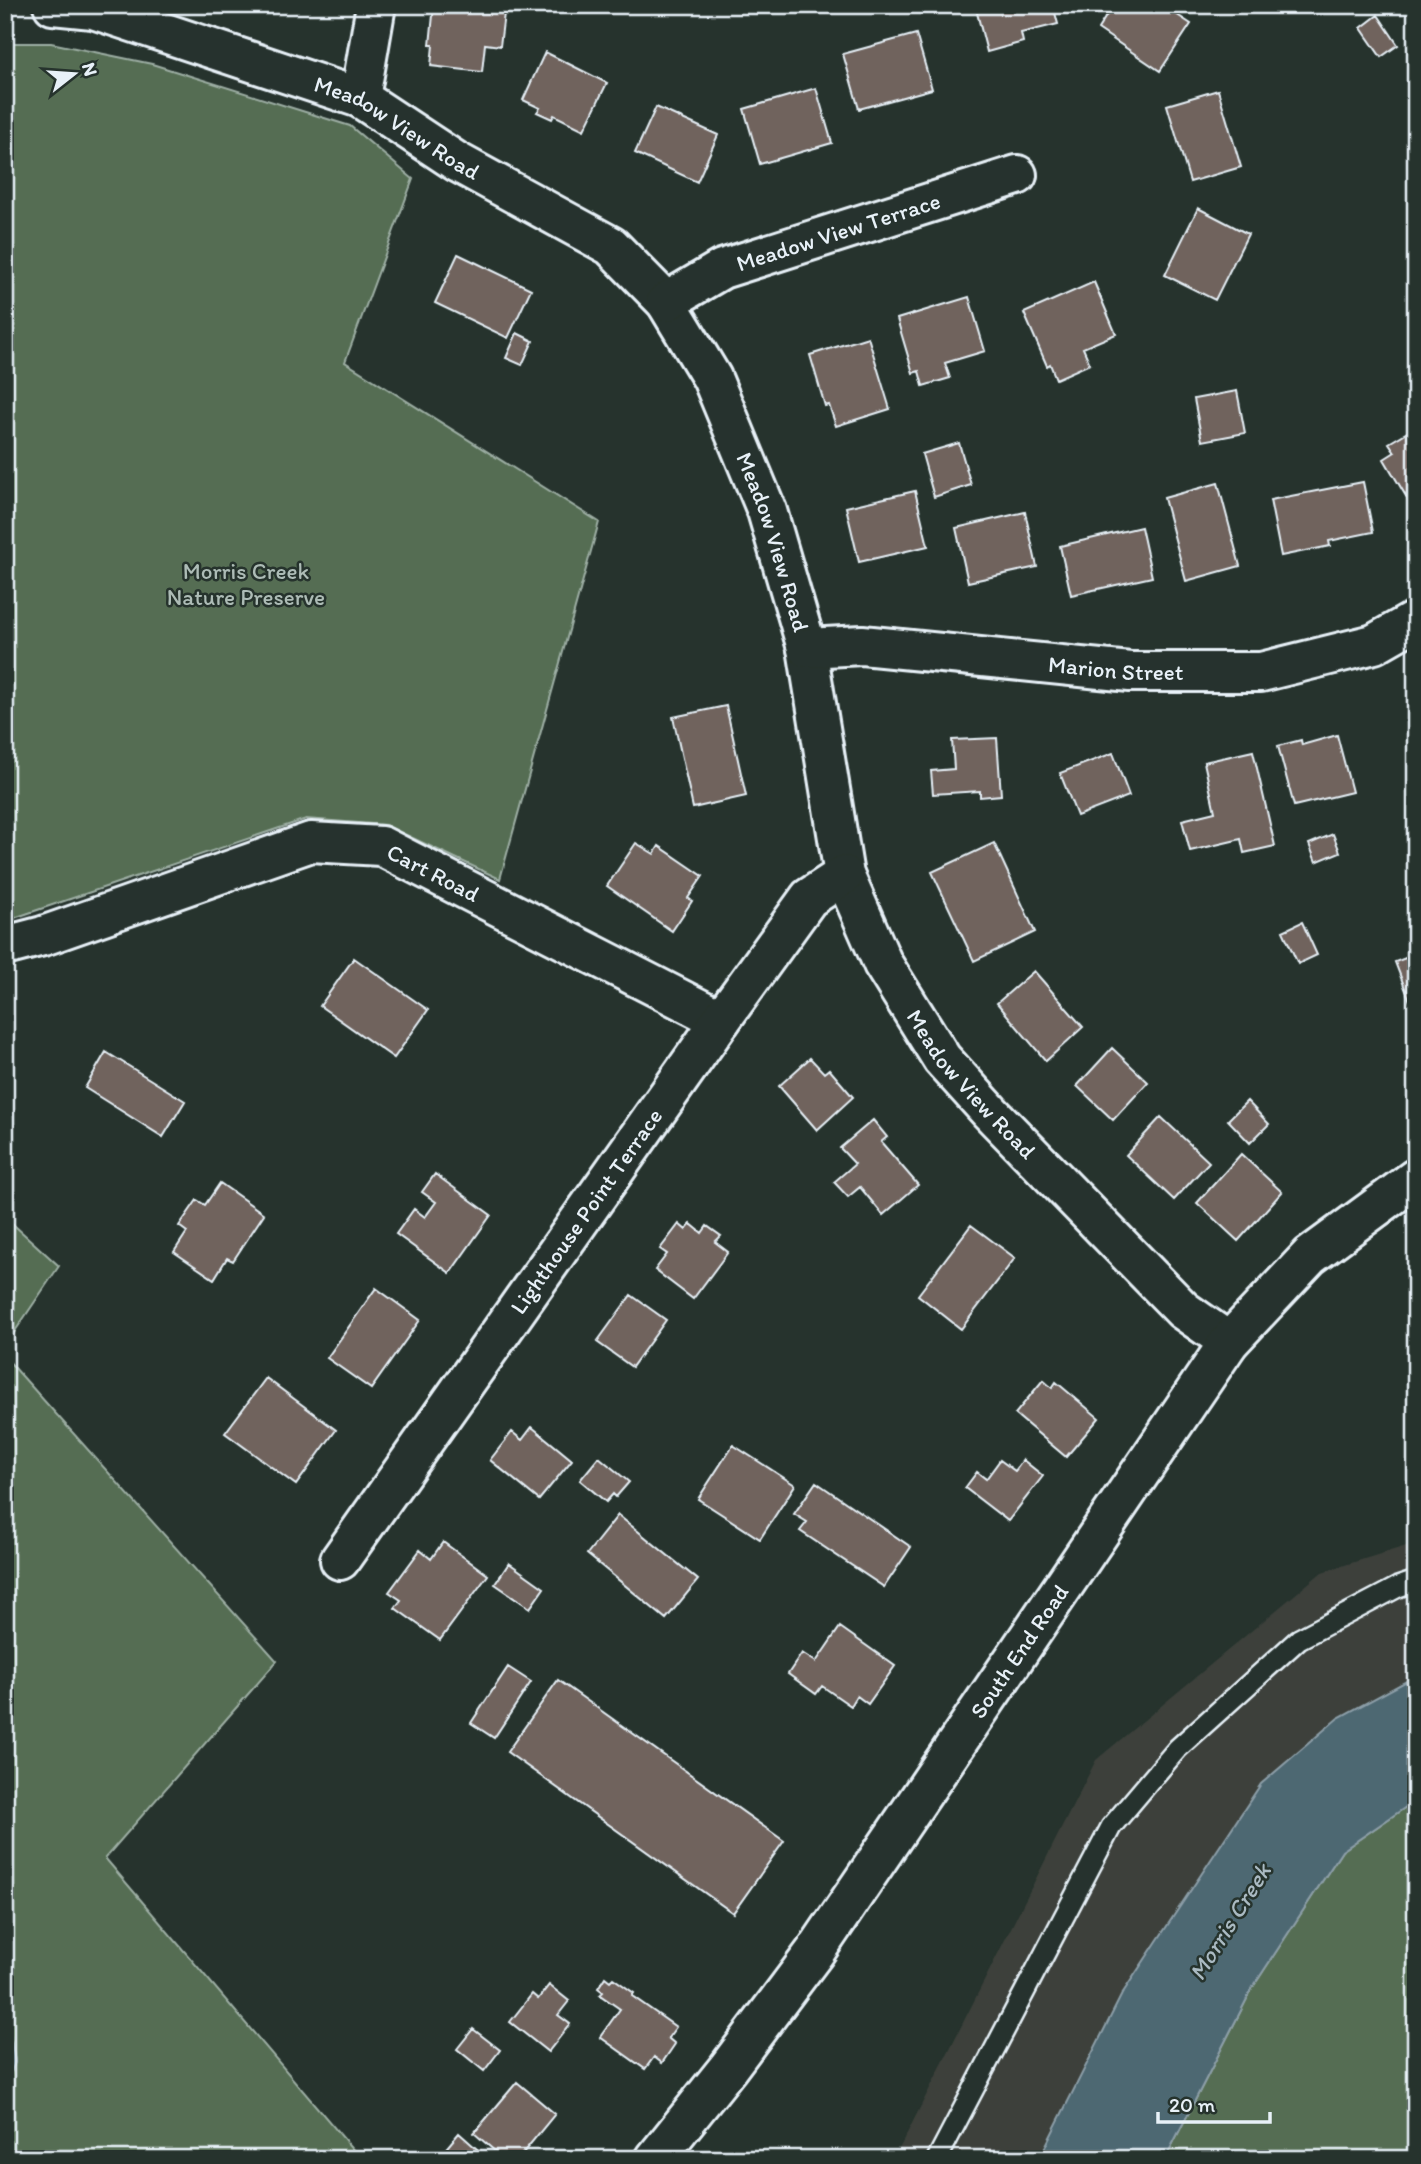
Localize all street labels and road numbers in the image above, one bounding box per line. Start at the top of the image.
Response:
street label: Meadow View Road [311,70,485,186]
street label: Meadow View Terrace [733,186,944,278]
street label: Meadow View Road [730,448,816,635]
street label: Marion Street [1047,650,1184,686]
street label: Cart Road [382,837,485,908]
street label: Meadow View Road [901,1004,1042,1165]
street label: Lighthouse Point Terrace [504,1103,668,1319]
street label: South End Road [964,1579,1074,1724]

